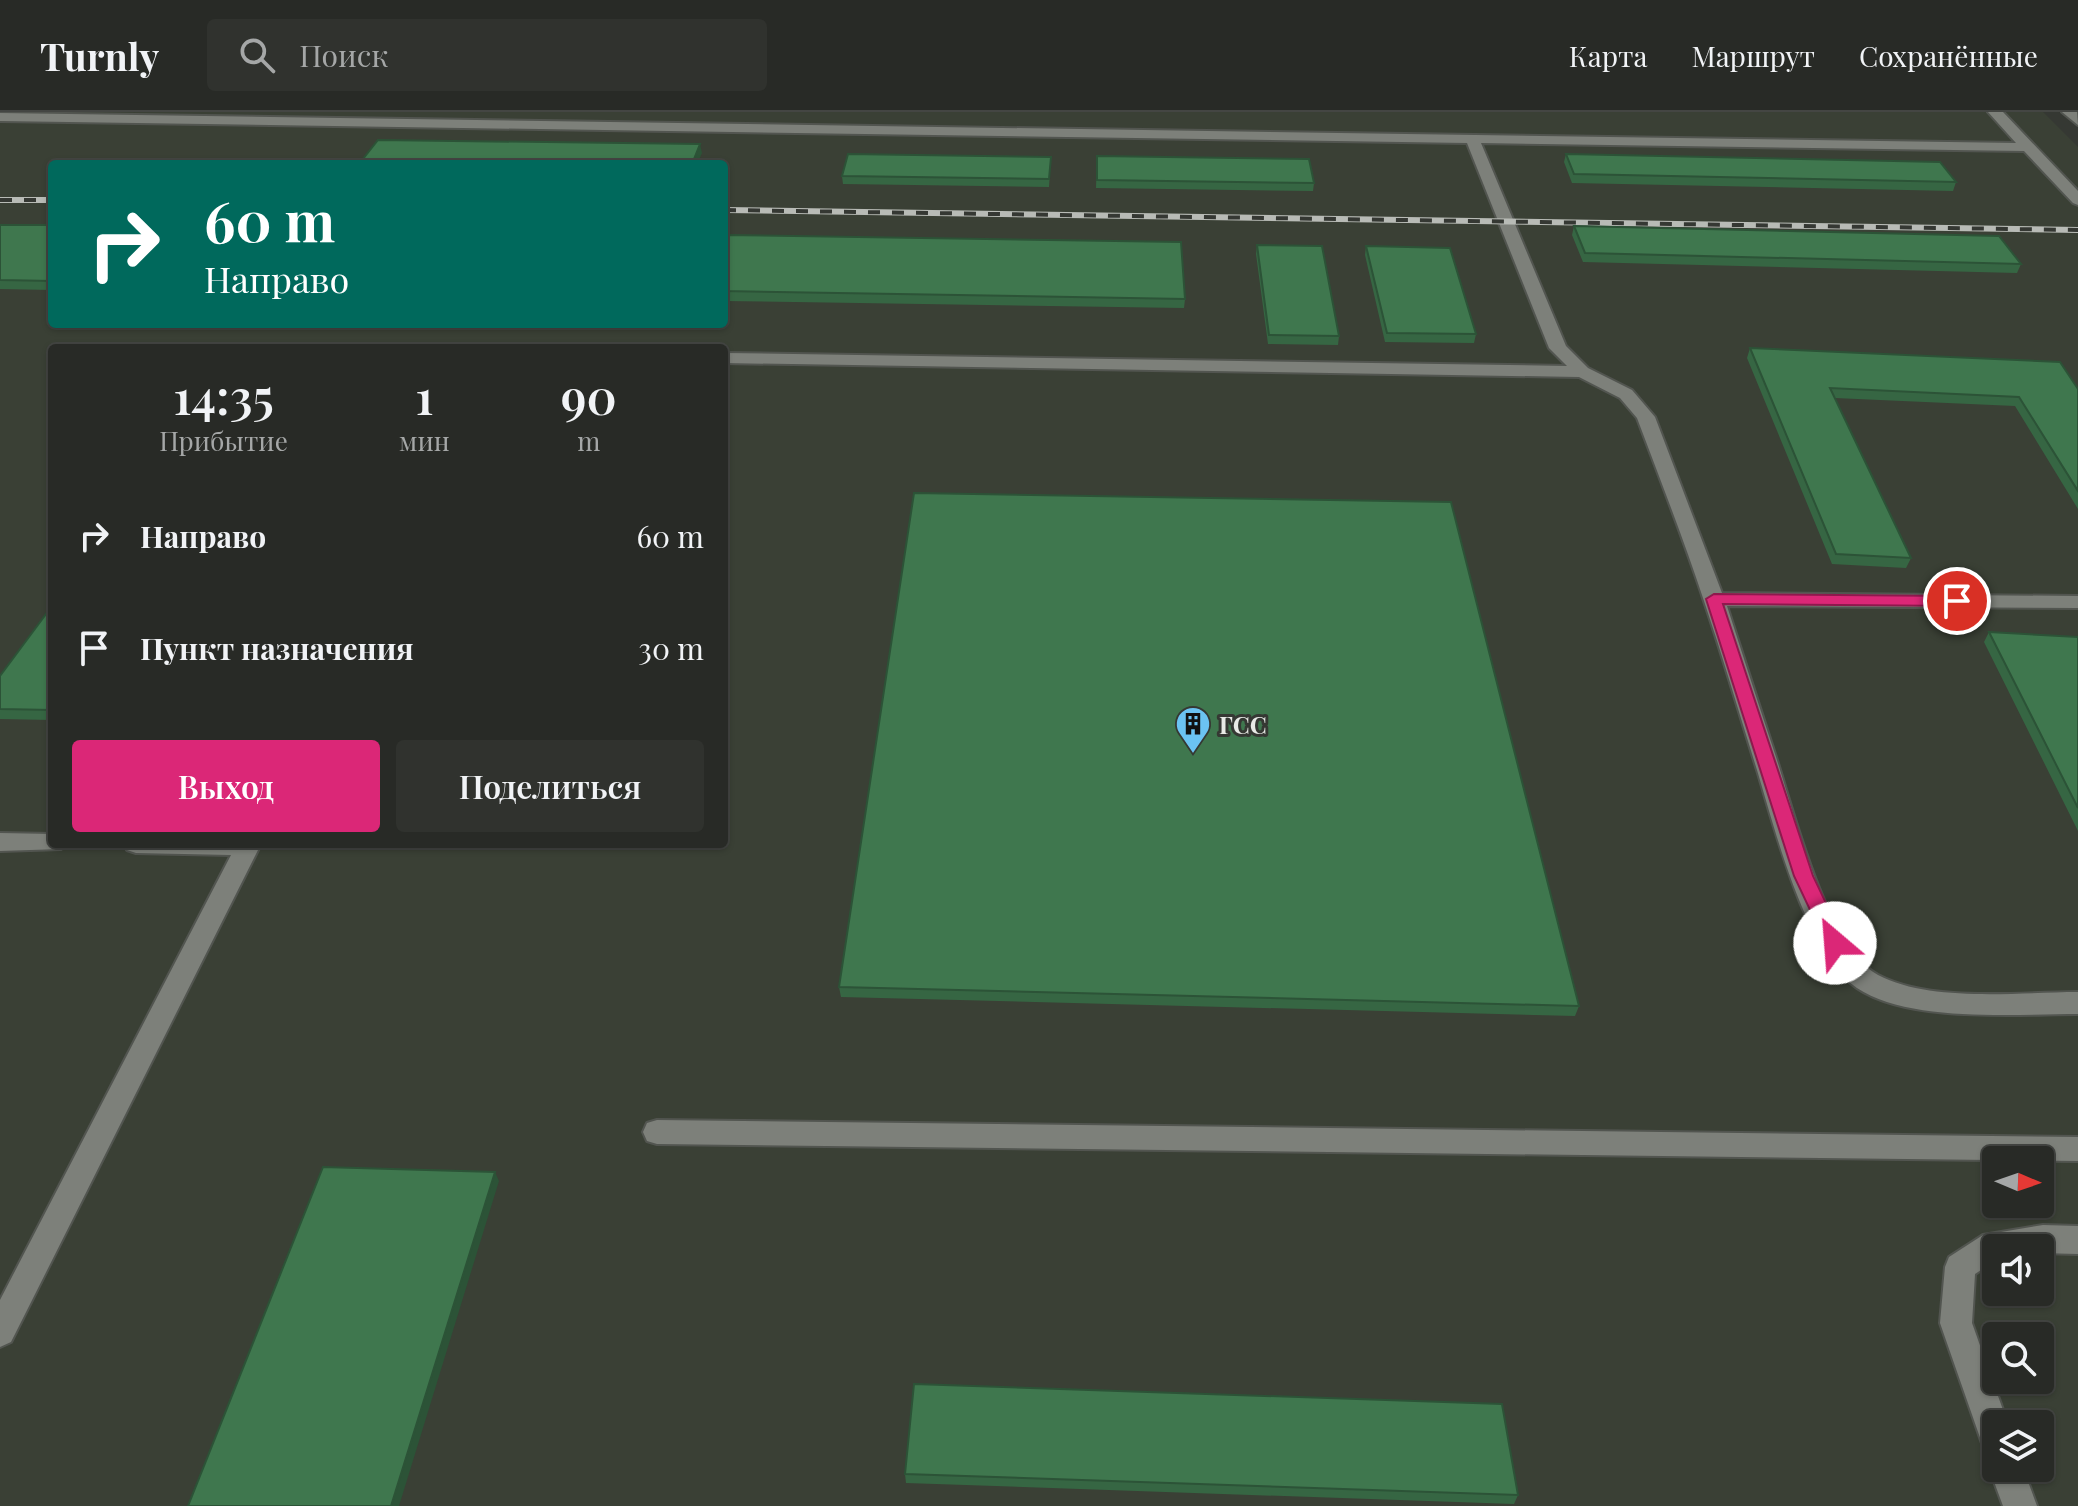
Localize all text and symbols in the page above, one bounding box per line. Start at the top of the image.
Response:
search box [207,19,767,91]
text: Turnly [40,30,159,81]
icon: search [235,33,279,77]
text: Поиск [299,35,388,75]
text: Карта [1569,37,1647,74]
text: Маршрут [1691,37,1815,74]
text: Сохранённые [1859,37,2038,74]
text: 60 m [204,182,335,257]
icon: right [72,192,176,296]
text: Направо [204,254,349,302]
text: 14:35 [173,363,274,427]
text: 1 [415,363,433,427]
text: 90 [561,363,617,427]
text: Прибытие [159,423,288,458]
text: мин [399,423,450,458]
text: m [577,423,600,458]
icon: right [72,514,116,558]
text: Направо [140,516,266,556]
text: 60 m [636,516,704,556]
pin [1923,567,1991,635]
icon: arrive [1935,579,1979,623]
icon: arrive [72,626,116,670]
text: Пункт назначения [140,628,414,668]
text: 30 m [638,628,704,668]
building icon: ГСС [1174,705,1212,755]
place label: ГСС [1219,708,1267,740]
button: Выход [72,740,380,832]
button: Поделиться [396,740,704,832]
position arrow [1793,901,1877,985]
north arrow [1982,1146,2054,1218]
map controls [1982,1146,2054,1482]
button: sound [1982,1234,2054,1306]
button: search [1982,1322,2054,1394]
button: layers [1982,1410,2054,1482]

